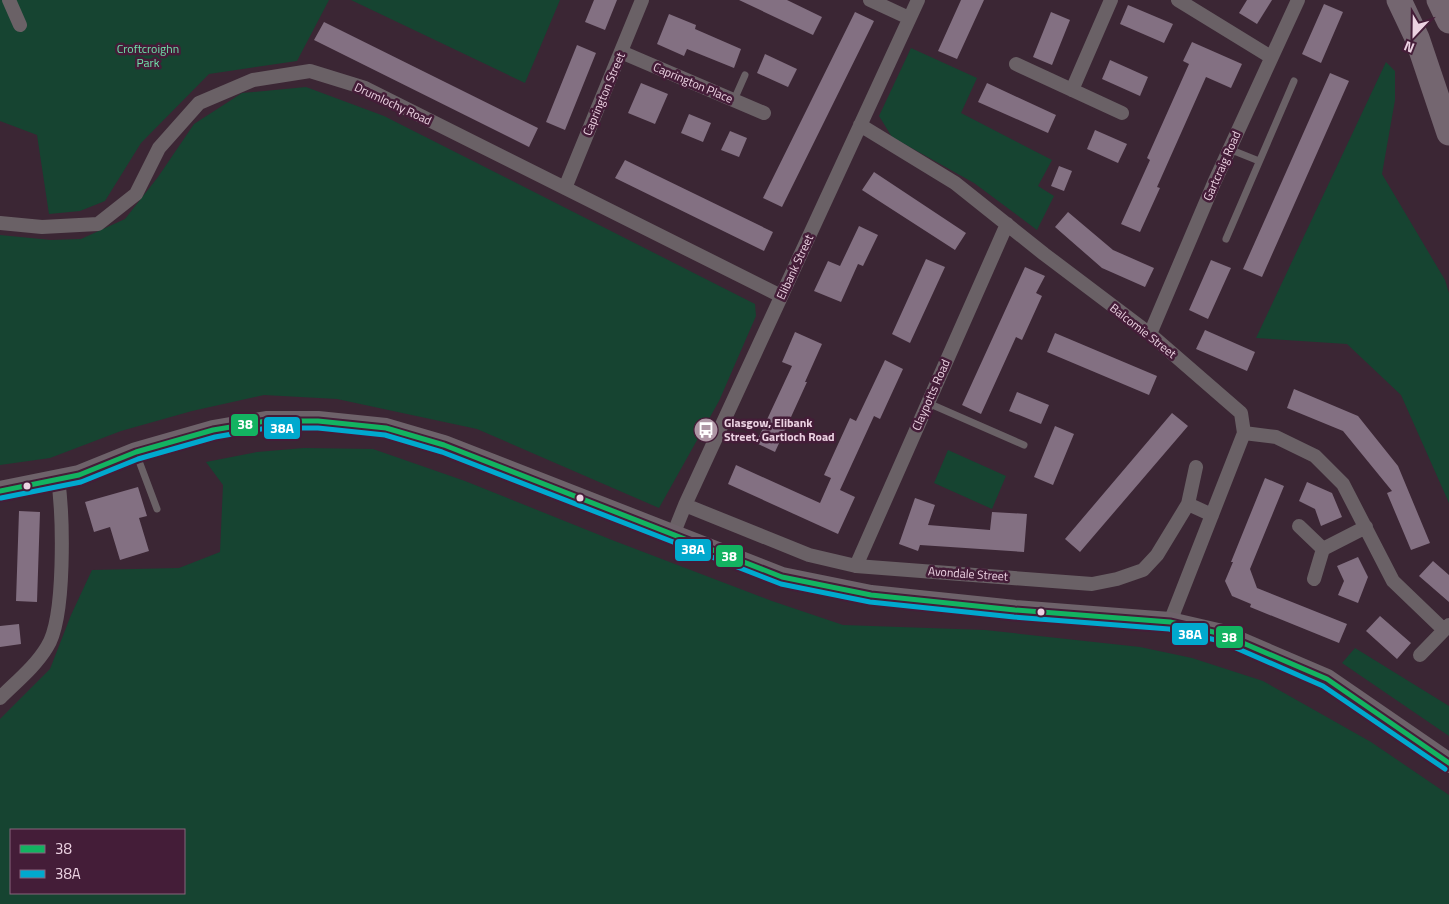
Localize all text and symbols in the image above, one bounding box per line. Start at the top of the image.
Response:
north arrow [1389,10,1439,60]
text: N [1401,36,1417,59]
park label: Croftcroighn Park [117,39,179,72]
street label: Caprington Street [577,48,630,138]
street label: Caprington Place [650,57,736,108]
street label: Drumlochy Road [351,77,435,130]
street label: Gartcraig Road [1198,128,1245,204]
street label: Elibank Street [771,230,818,303]
street label: Balcomie Street [1106,299,1181,363]
street label: Claypotts Road [906,356,955,434]
line badge: 38 [230,413,259,437]
text: 38 [237,413,253,434]
place label: Glasgow, Elibank Street, Gartloch Road [724,413,835,446]
line badge: 38A [263,416,301,440]
text: 38A [270,417,295,438]
bus stop icon: Glasgow, Elibank Street, Gartloch Road [693,417,719,443]
unlabelled marker [22,481,32,491]
unlabelled marker [575,493,585,503]
line badge: 38A [674,538,712,562]
text: 38A [681,538,706,559]
line badge: 38 [715,544,744,568]
text: 38 [721,545,737,566]
street label: Avondale Street [927,561,1009,586]
unlabelled marker [1036,607,1046,617]
line badge: 38A [1171,622,1209,646]
text: 38A [1178,623,1203,644]
line badge: 38 [1215,625,1244,649]
text: 38 [1221,626,1237,647]
legend [10,829,185,894]
text: 38 [55,837,72,860]
text: 38A [55,862,81,885]

